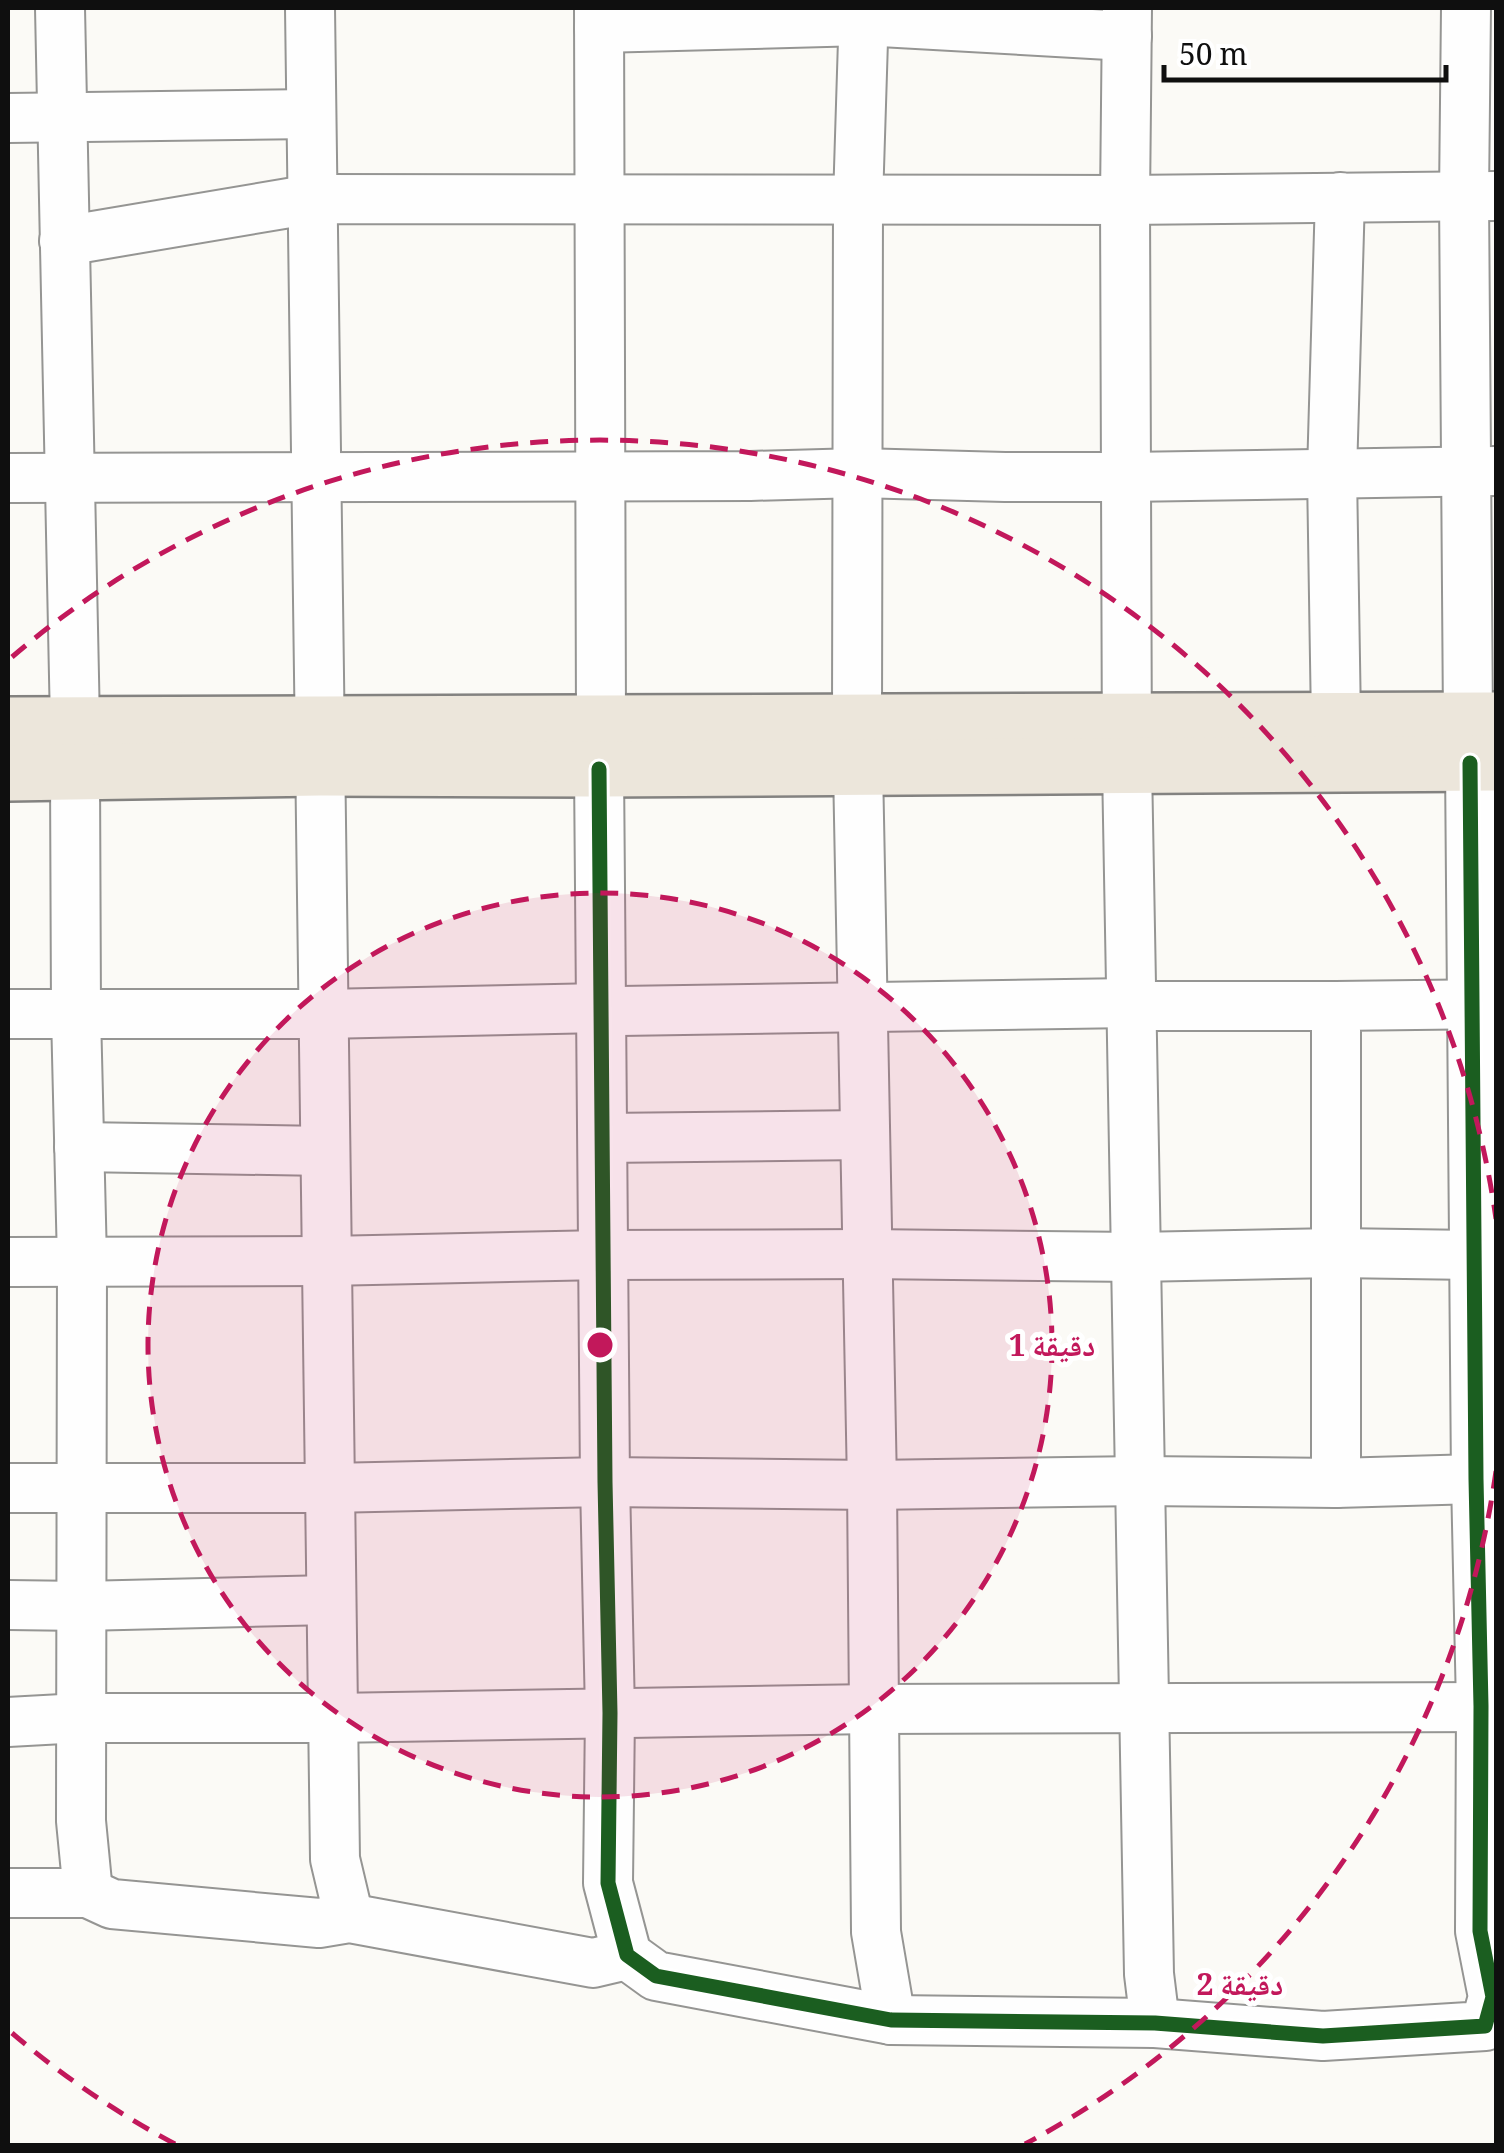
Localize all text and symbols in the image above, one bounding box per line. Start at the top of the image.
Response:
scale bar [1164,20,1446,82]
text: 50 m [1179,33,1248,84]
text: 1 دقيقة [1009,1324,1095,1375]
centre of rings [582,1327,618,1363]
text: 2 دقيقة [1197,1963,1283,2014]

